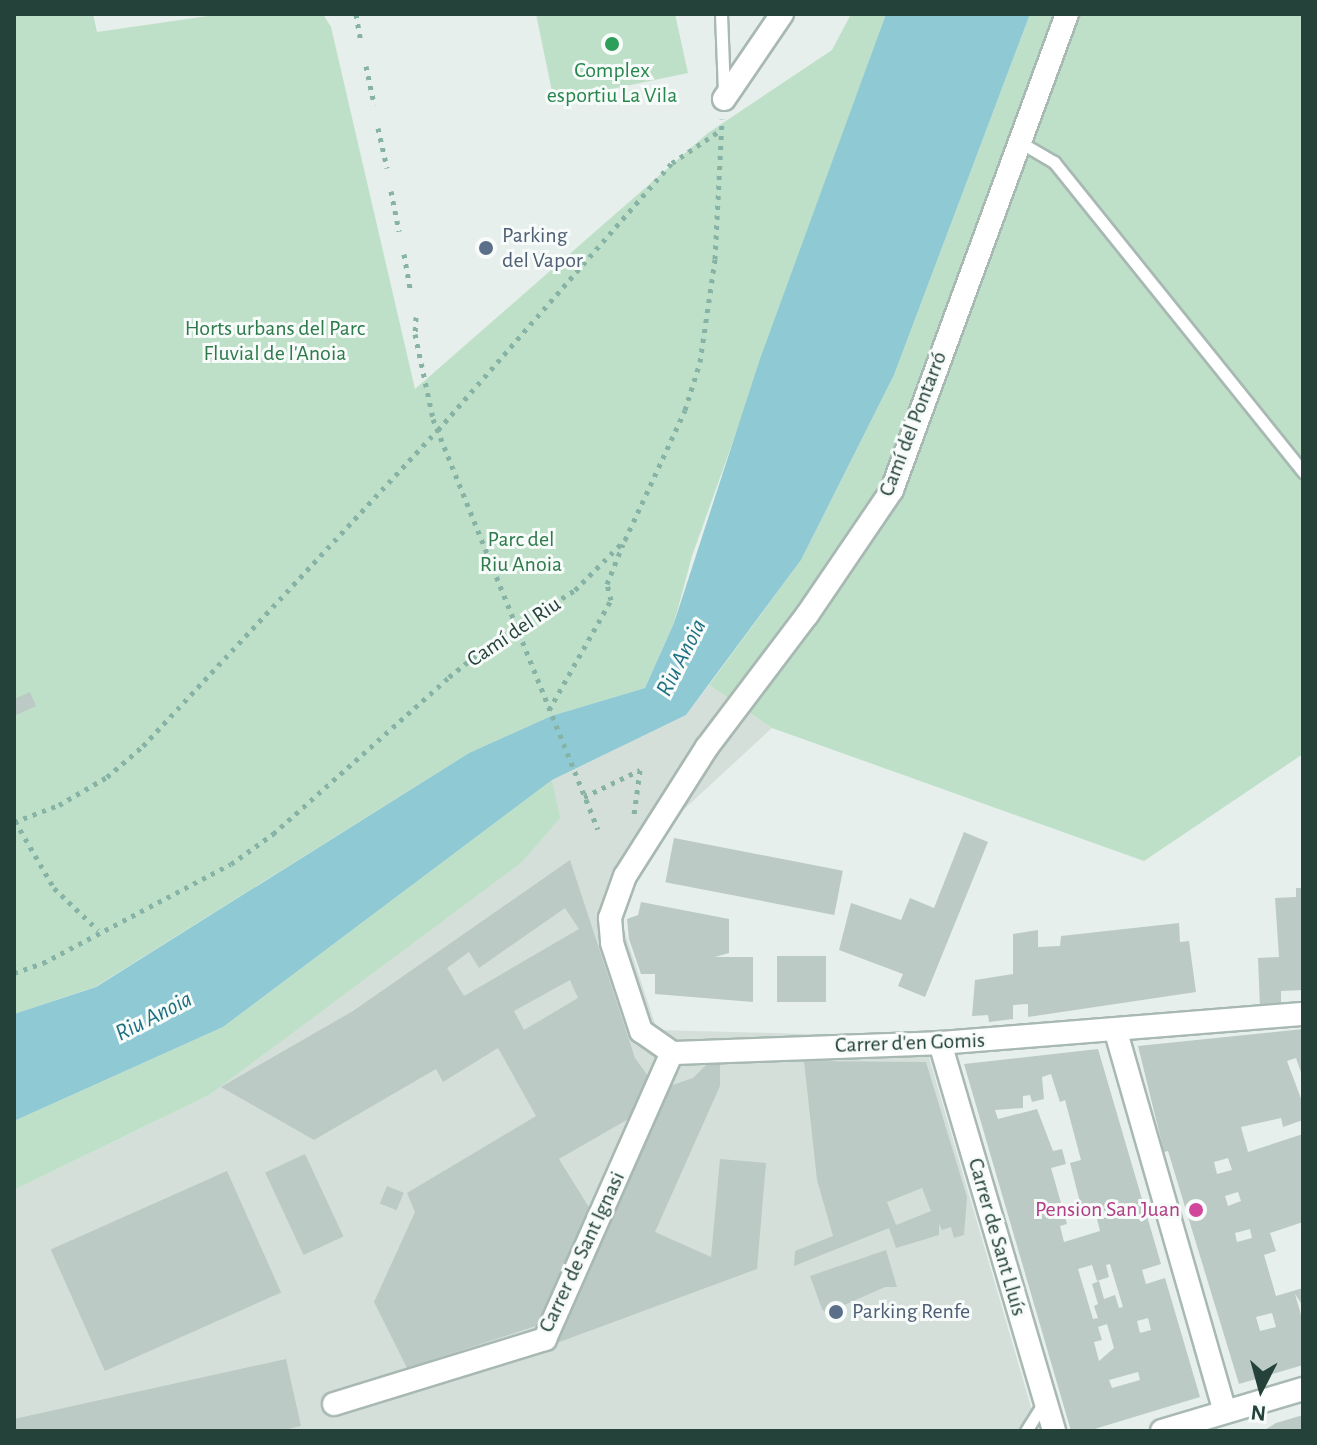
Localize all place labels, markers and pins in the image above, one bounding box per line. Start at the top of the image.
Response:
marker: Complex esportiu La Vila [603,35,621,53]
place label: Complex esportiu La Vila [547,57,677,108]
place label: Parking del Vapor [502,222,583,274]
marker: Parking del Vapor [477,239,495,257]
place label: Pension San Juan [1035,1197,1180,1223]
marker: Pension San Juan [1187,1201,1205,1219]
place label: Parking Renfe [852,1299,970,1325]
marker: Parking Renfe [827,1303,845,1321]

